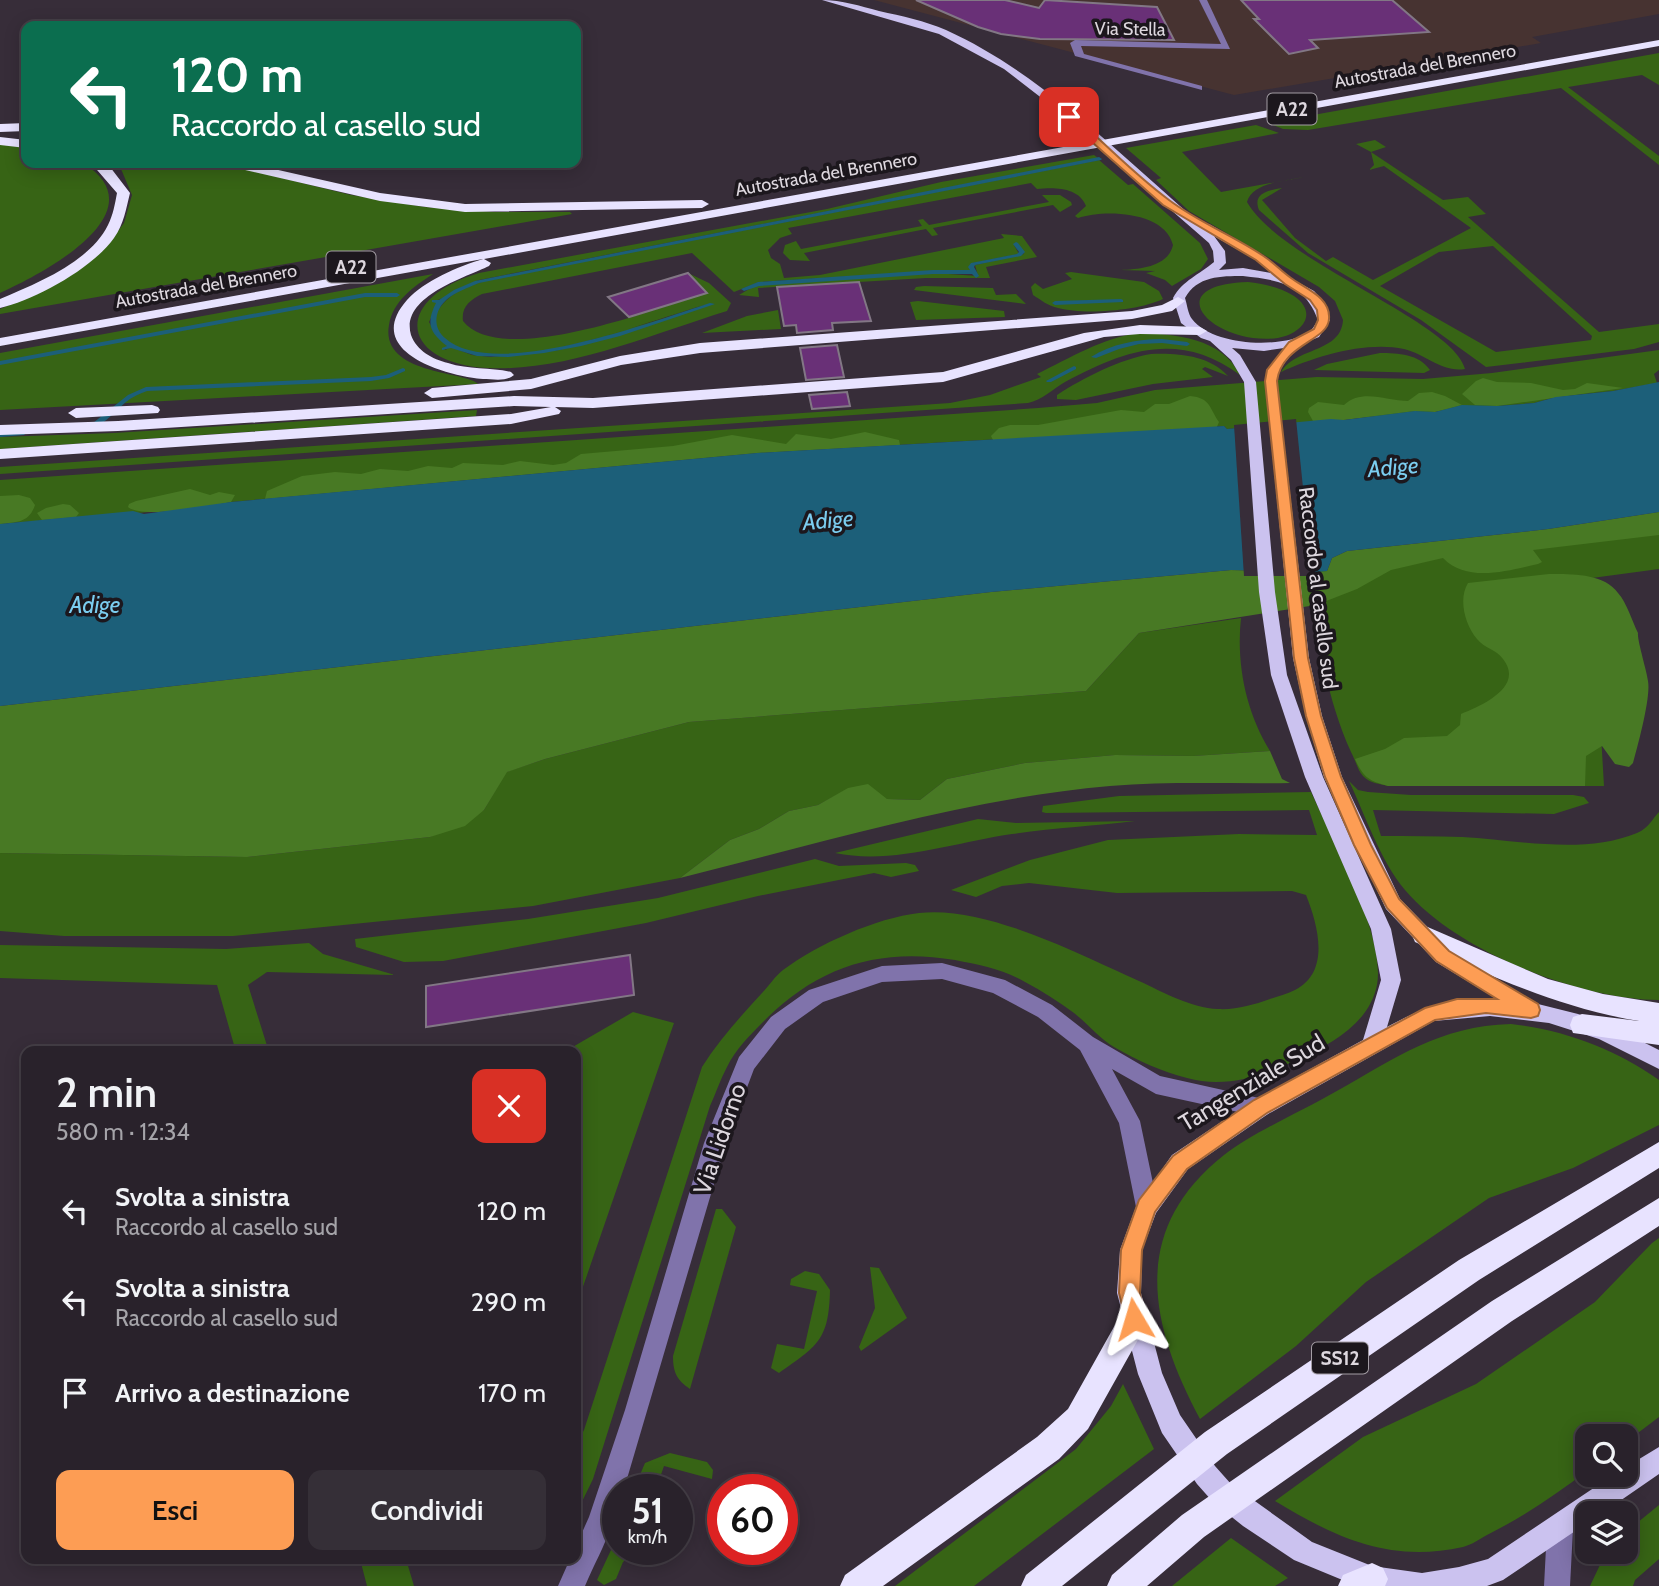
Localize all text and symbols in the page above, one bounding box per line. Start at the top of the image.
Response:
street label: Via Stella [1094,17,1166,41]
street label: Autostrada del Brennero [1332,39,1518,93]
text: 120 m [171,45,303,104]
icon: left [56,49,147,140]
pin [1039,87,1099,147]
road number: A22 [1268,94,1316,124]
icon: arrive [1050,98,1088,136]
text: Raccordo al casello sud [171,105,481,144]
street label: Autostrada del Brennero [733,147,919,201]
road number: A22 [326,252,376,282]
street label: Autostrada del Brennero [113,259,299,313]
water label: Adige [1365,451,1420,483]
street label: Raccordo al casello sud [1294,485,1343,690]
water label: Adige [800,504,855,536]
water label: Adige [69,591,120,619]
street label: Tangenziale Sud [1174,1028,1330,1137]
text: 2 min [56,1066,157,1118]
button: close [472,1069,546,1143]
street label: Via Lidorno [687,1079,752,1198]
text: 580 m · 12:34 [56,1118,190,1146]
text: Svolta a sinistra [115,1181,290,1213]
icon: left [56,1192,94,1230]
text: 120 m [477,1195,546,1227]
text: Raccordo al casello sud [115,1213,338,1241]
text: Svolta a sinistra [115,1272,290,1304]
position arrow [1097,1282,1171,1356]
icon: left [56,1283,94,1321]
text: 290 m [471,1286,546,1318]
text: Raccordo al casello sud [115,1304,338,1332]
road number: SS12 [1312,1342,1368,1374]
icon: arrive [56,1374,94,1412]
text: Arrivo a destinazione [115,1377,350,1409]
text: 170 m [478,1377,546,1409]
map controls [1575,1424,1638,1564]
button: search [1575,1424,1638,1487]
button: Esci [56,1470,294,1550]
button: Condividi [308,1470,546,1550]
speed limit sign: 60 [707,1474,798,1565]
text: 51 [632,1489,663,1532]
button: layers [1575,1501,1638,1564]
text: km/h [628,1526,667,1548]

